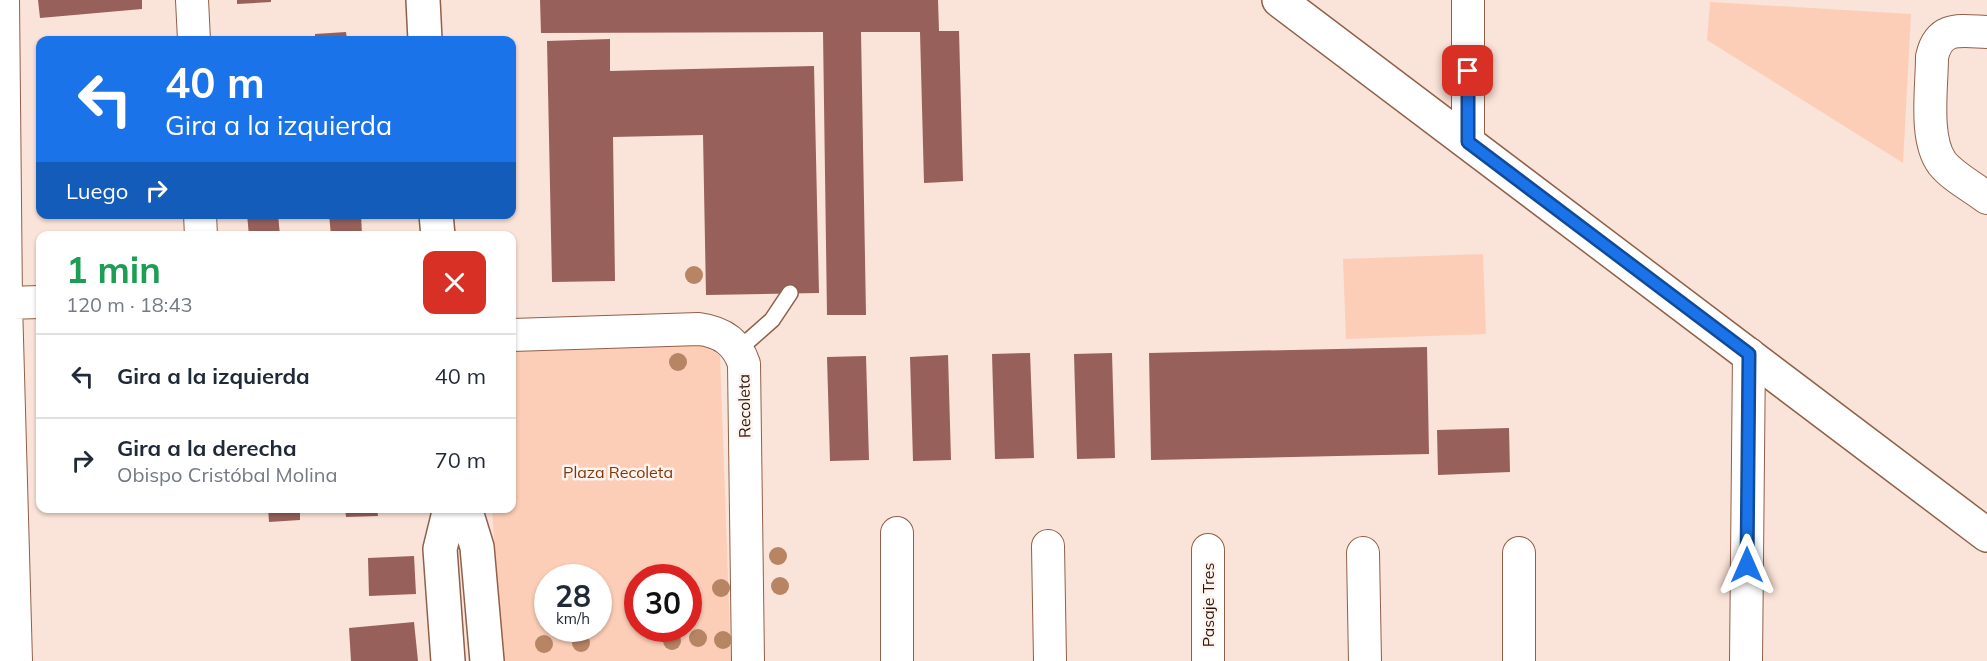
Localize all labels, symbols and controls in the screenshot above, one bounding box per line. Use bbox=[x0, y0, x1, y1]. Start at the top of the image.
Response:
pin bbox=[1442, 45, 1493, 96]
icon: arrive bbox=[1451, 54, 1484, 87]
text: 40 m bbox=[165, 56, 265, 109]
icon: left bbox=[66, 60, 144, 138]
text: Gira a la izquierda bbox=[165, 108, 392, 142]
icon: right bbox=[140, 174, 173, 207]
text: Luego bbox=[66, 177, 128, 205]
text: 1 min bbox=[66, 247, 161, 292]
button: close bbox=[423, 251, 486, 314]
text: 120 m · 18:43 bbox=[66, 292, 192, 317]
icon: left bbox=[66, 360, 99, 393]
text: Gira a la izquierda bbox=[117, 362, 310, 390]
text: 40 m bbox=[435, 362, 486, 390]
street label: Recoleta bbox=[733, 374, 755, 438]
text: Gira a la derecha bbox=[117, 434, 297, 462]
icon: right bbox=[66, 444, 99, 477]
text: 70 m bbox=[435, 446, 486, 474]
text: Obispo Cristóbal Molina bbox=[117, 462, 337, 487]
park label: Plaza Recoleta bbox=[563, 462, 673, 482]
position arrow bbox=[1715, 533, 1779, 597]
street label: Pasaje Tres bbox=[1198, 563, 1218, 647]
speed limit sign: 30 bbox=[624, 564, 702, 642]
text: 28 bbox=[555, 577, 591, 615]
text: km/h bbox=[556, 609, 590, 628]

